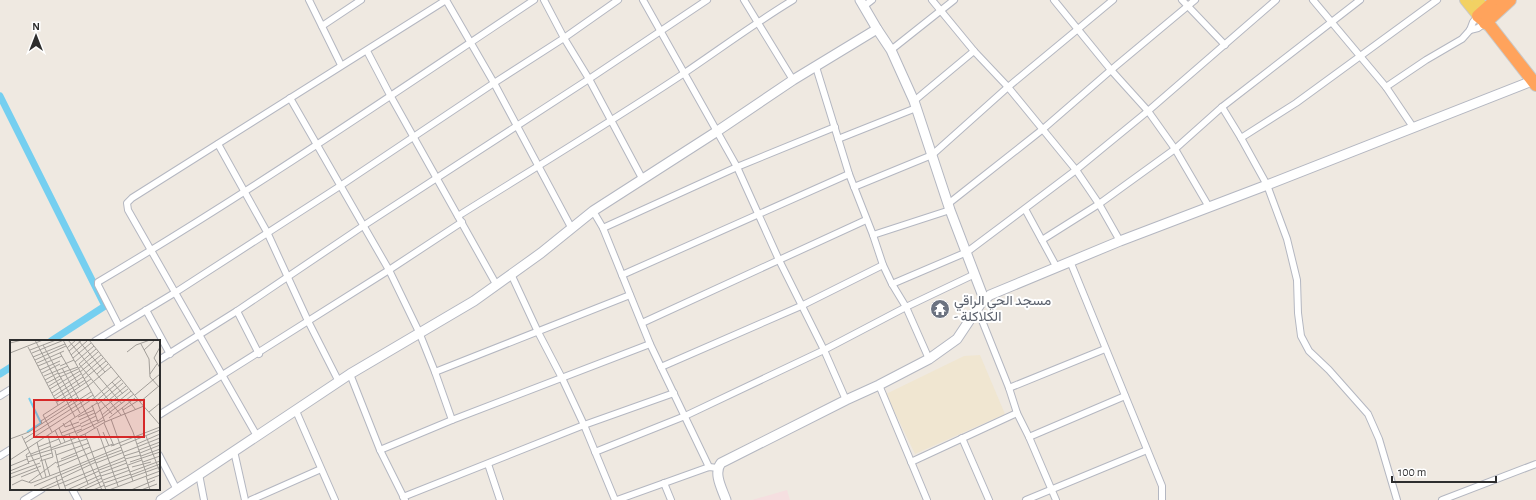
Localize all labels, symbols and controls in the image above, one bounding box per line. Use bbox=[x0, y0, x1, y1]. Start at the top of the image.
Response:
north arrow bbox=[16, 16, 56, 56]
text: N bbox=[32, 21, 40, 32]
place label: مسجد الحي الراقي - الكلاكلة bbox=[954, 294, 1051, 324]
temple icon: مسجد الحي الراقي - الكلاكلة bbox=[929, 298, 951, 320]
inset map bbox=[10, 340, 160, 490]
scale bar bbox=[1392, 458, 1496, 484]
text: 100 m bbox=[1398, 466, 1426, 478]

